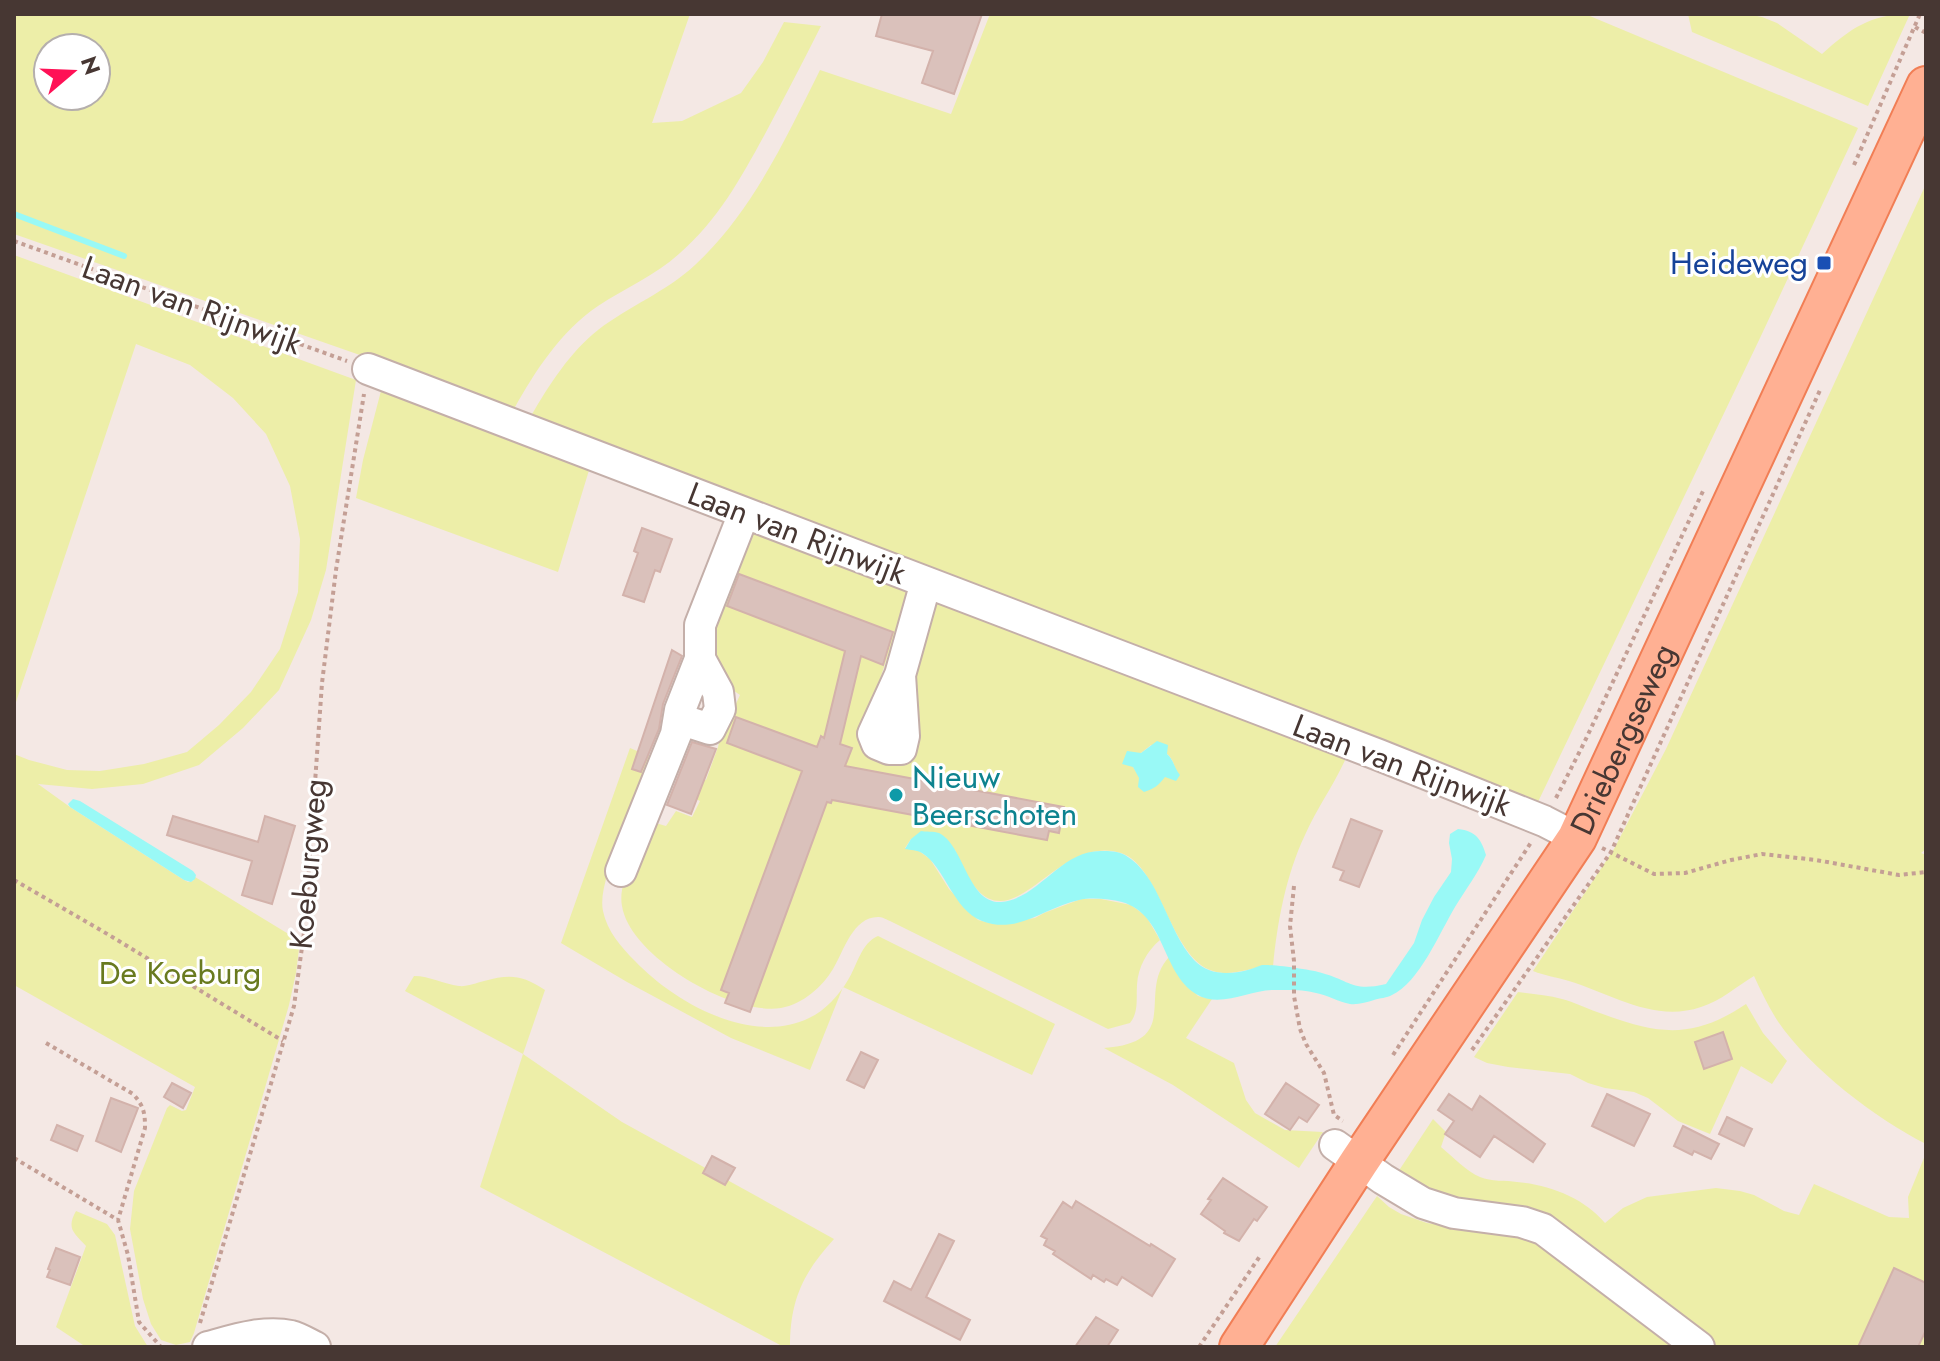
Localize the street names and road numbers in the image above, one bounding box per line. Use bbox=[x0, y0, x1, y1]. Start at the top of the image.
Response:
street label: Laan van Rijnwijk bbox=[76, 244, 309, 366]
street label: Laan van Rijnwijk bbox=[681, 470, 914, 596]
street label: Driebergseweg bbox=[1559, 636, 1687, 842]
street label: Laan van Rijnwijk bbox=[1286, 702, 1519, 828]
street label: Koeburgweg bbox=[278, 777, 338, 951]

